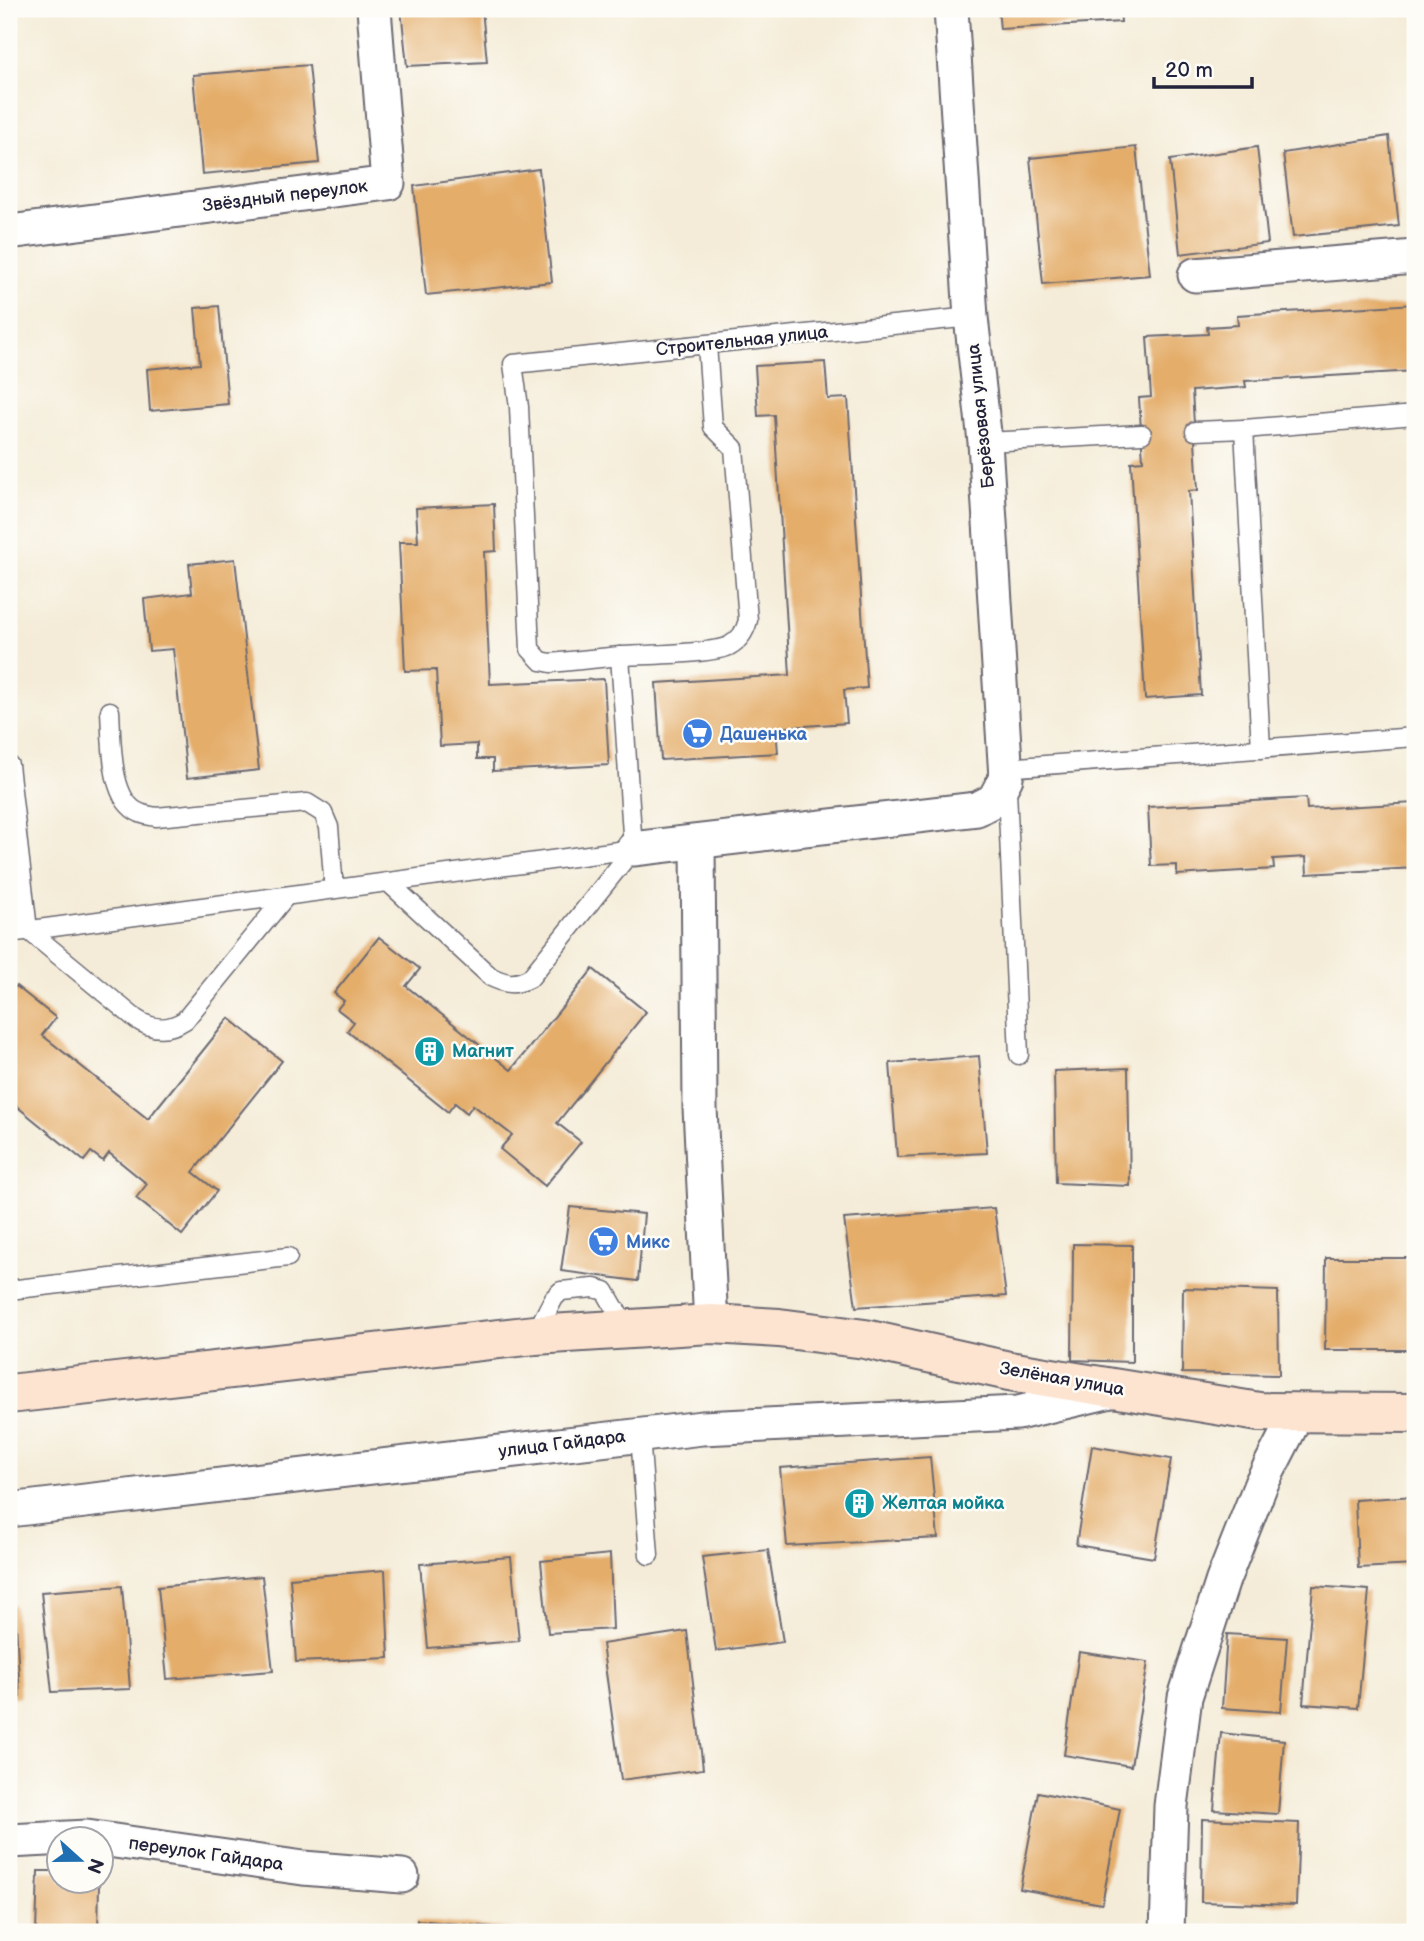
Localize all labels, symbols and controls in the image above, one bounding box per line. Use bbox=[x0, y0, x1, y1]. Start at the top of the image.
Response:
scale bar bbox=[1154, 46, 1252, 90]
text: 20 m bbox=[1165, 58, 1213, 83]
street label: Звёздный переулок bbox=[201, 175, 369, 217]
street label: Строительная улица bbox=[655, 321, 830, 360]
street label: Берёзовая улица bbox=[963, 342, 999, 489]
supermarket icon: Дашенька bbox=[680, 717, 714, 751]
place label: Дашенька bbox=[720, 724, 807, 745]
building icon: Магнит bbox=[412, 1034, 446, 1068]
place label: Магнит bbox=[452, 1041, 514, 1062]
supermarket icon: Микс bbox=[586, 1225, 620, 1259]
place label: Микс bbox=[626, 1232, 670, 1253]
street label: Зелёная улица bbox=[998, 1358, 1126, 1400]
street label: улица Гайдара bbox=[497, 1426, 627, 1462]
building icon: Желтая мойка bbox=[842, 1486, 876, 1520]
place label: Желтая мойка bbox=[882, 1493, 1005, 1514]
north arrow bbox=[46, 1826, 116, 1896]
street label: переулок Гайдара bbox=[127, 1833, 285, 1875]
text: N bbox=[81, 1855, 108, 1876]

